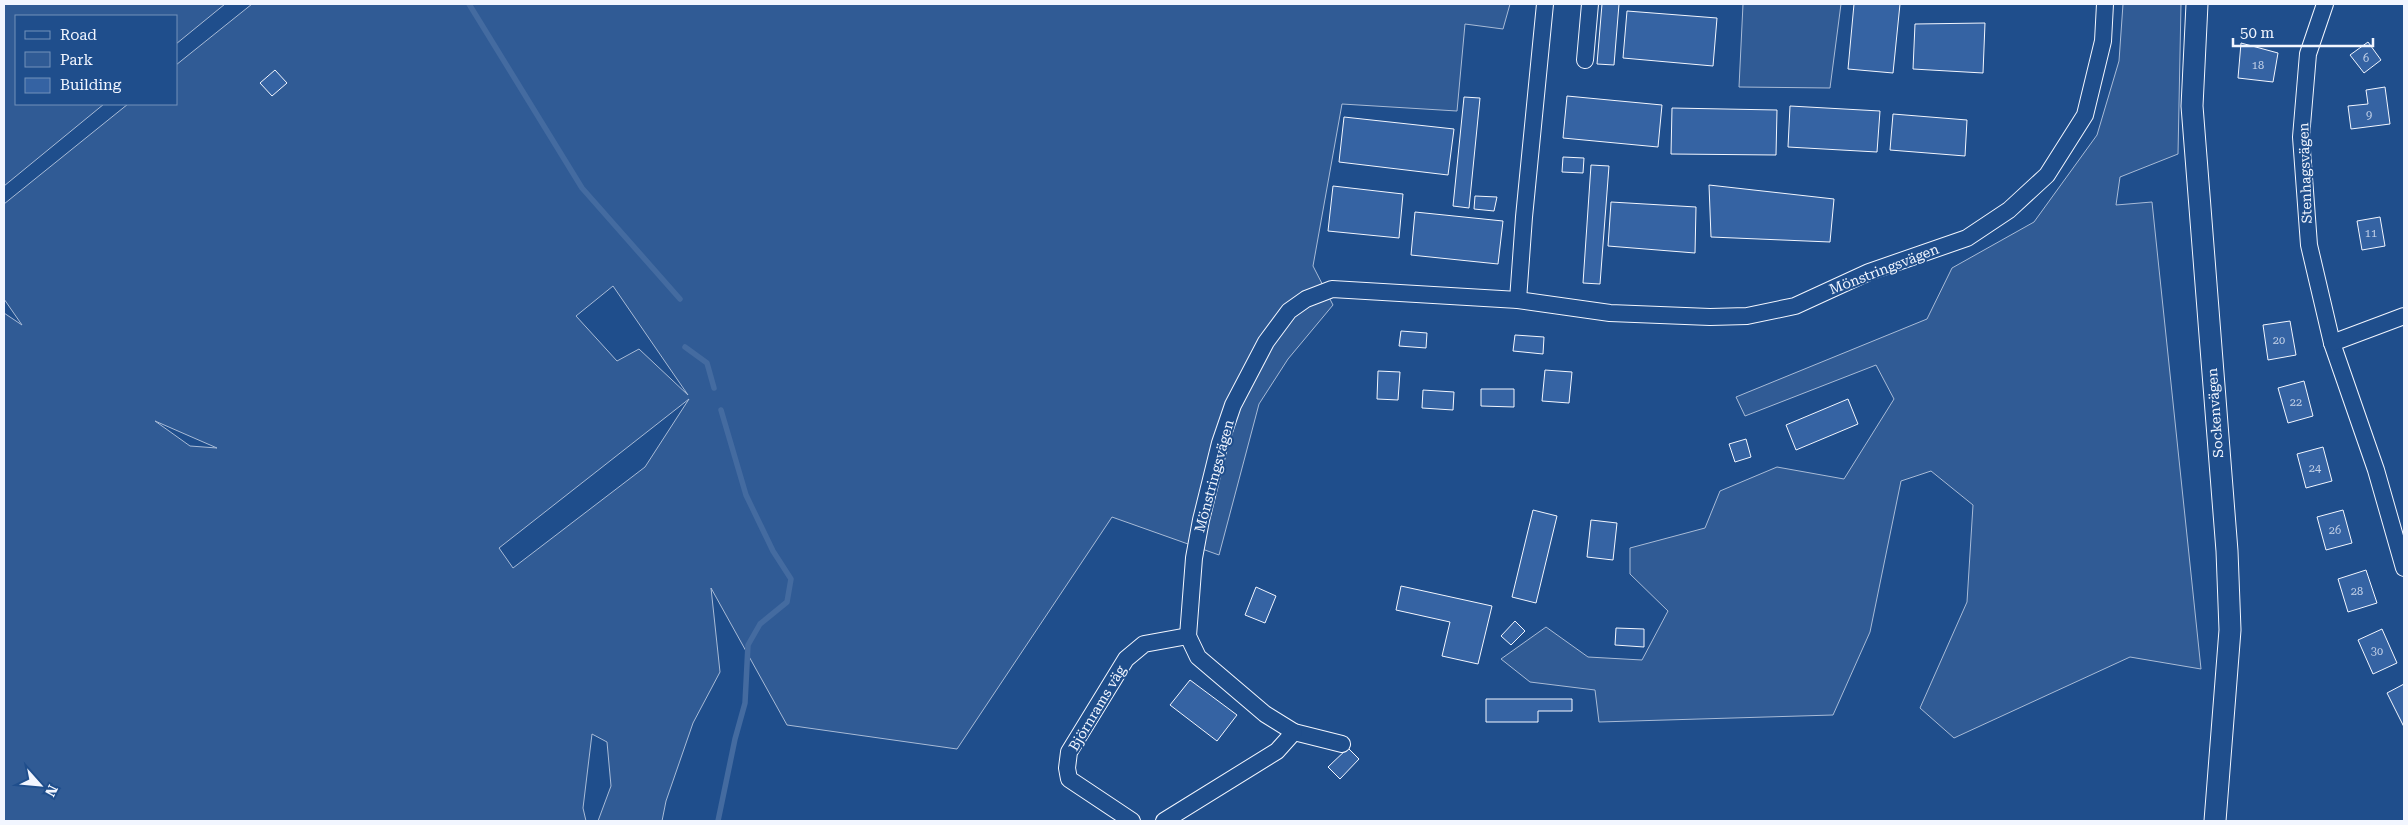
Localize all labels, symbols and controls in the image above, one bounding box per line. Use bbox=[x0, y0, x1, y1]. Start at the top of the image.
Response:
legend bbox=[15, 15, 178, 105]
scale bar bbox=[2233, 15, 2373, 47]
text: 50 m bbox=[2240, 24, 2275, 42]
text: Road bbox=[60, 26, 97, 44]
text: Park bbox=[60, 51, 94, 69]
house number: 6 bbox=[2363, 52, 2369, 65]
house number: 18 bbox=[2252, 59, 2264, 72]
text: Building bbox=[60, 76, 122, 94]
house number: 9 bbox=[2366, 109, 2372, 122]
street label: Stenhagsvägen bbox=[2295, 122, 2315, 224]
house number: 11 bbox=[2365, 227, 2377, 240]
street label: Mönstringsvägen bbox=[1827, 241, 1941, 297]
house number: 20 bbox=[2273, 334, 2285, 347]
street label: Sockenvägen bbox=[2204, 367, 2226, 459]
house number: 22 bbox=[2290, 396, 2302, 409]
street label: Mönstringsvägen bbox=[1191, 418, 1237, 534]
house number: 24 bbox=[2309, 462, 2322, 475]
house number: 26 bbox=[2329, 524, 2341, 537]
house number: 28 bbox=[2351, 585, 2363, 598]
house number: 30 bbox=[2371, 645, 2383, 658]
street label: Björnrams väg bbox=[1065, 663, 1129, 753]
north arrow bbox=[15, 760, 65, 810]
text: N bbox=[42, 782, 61, 800]

